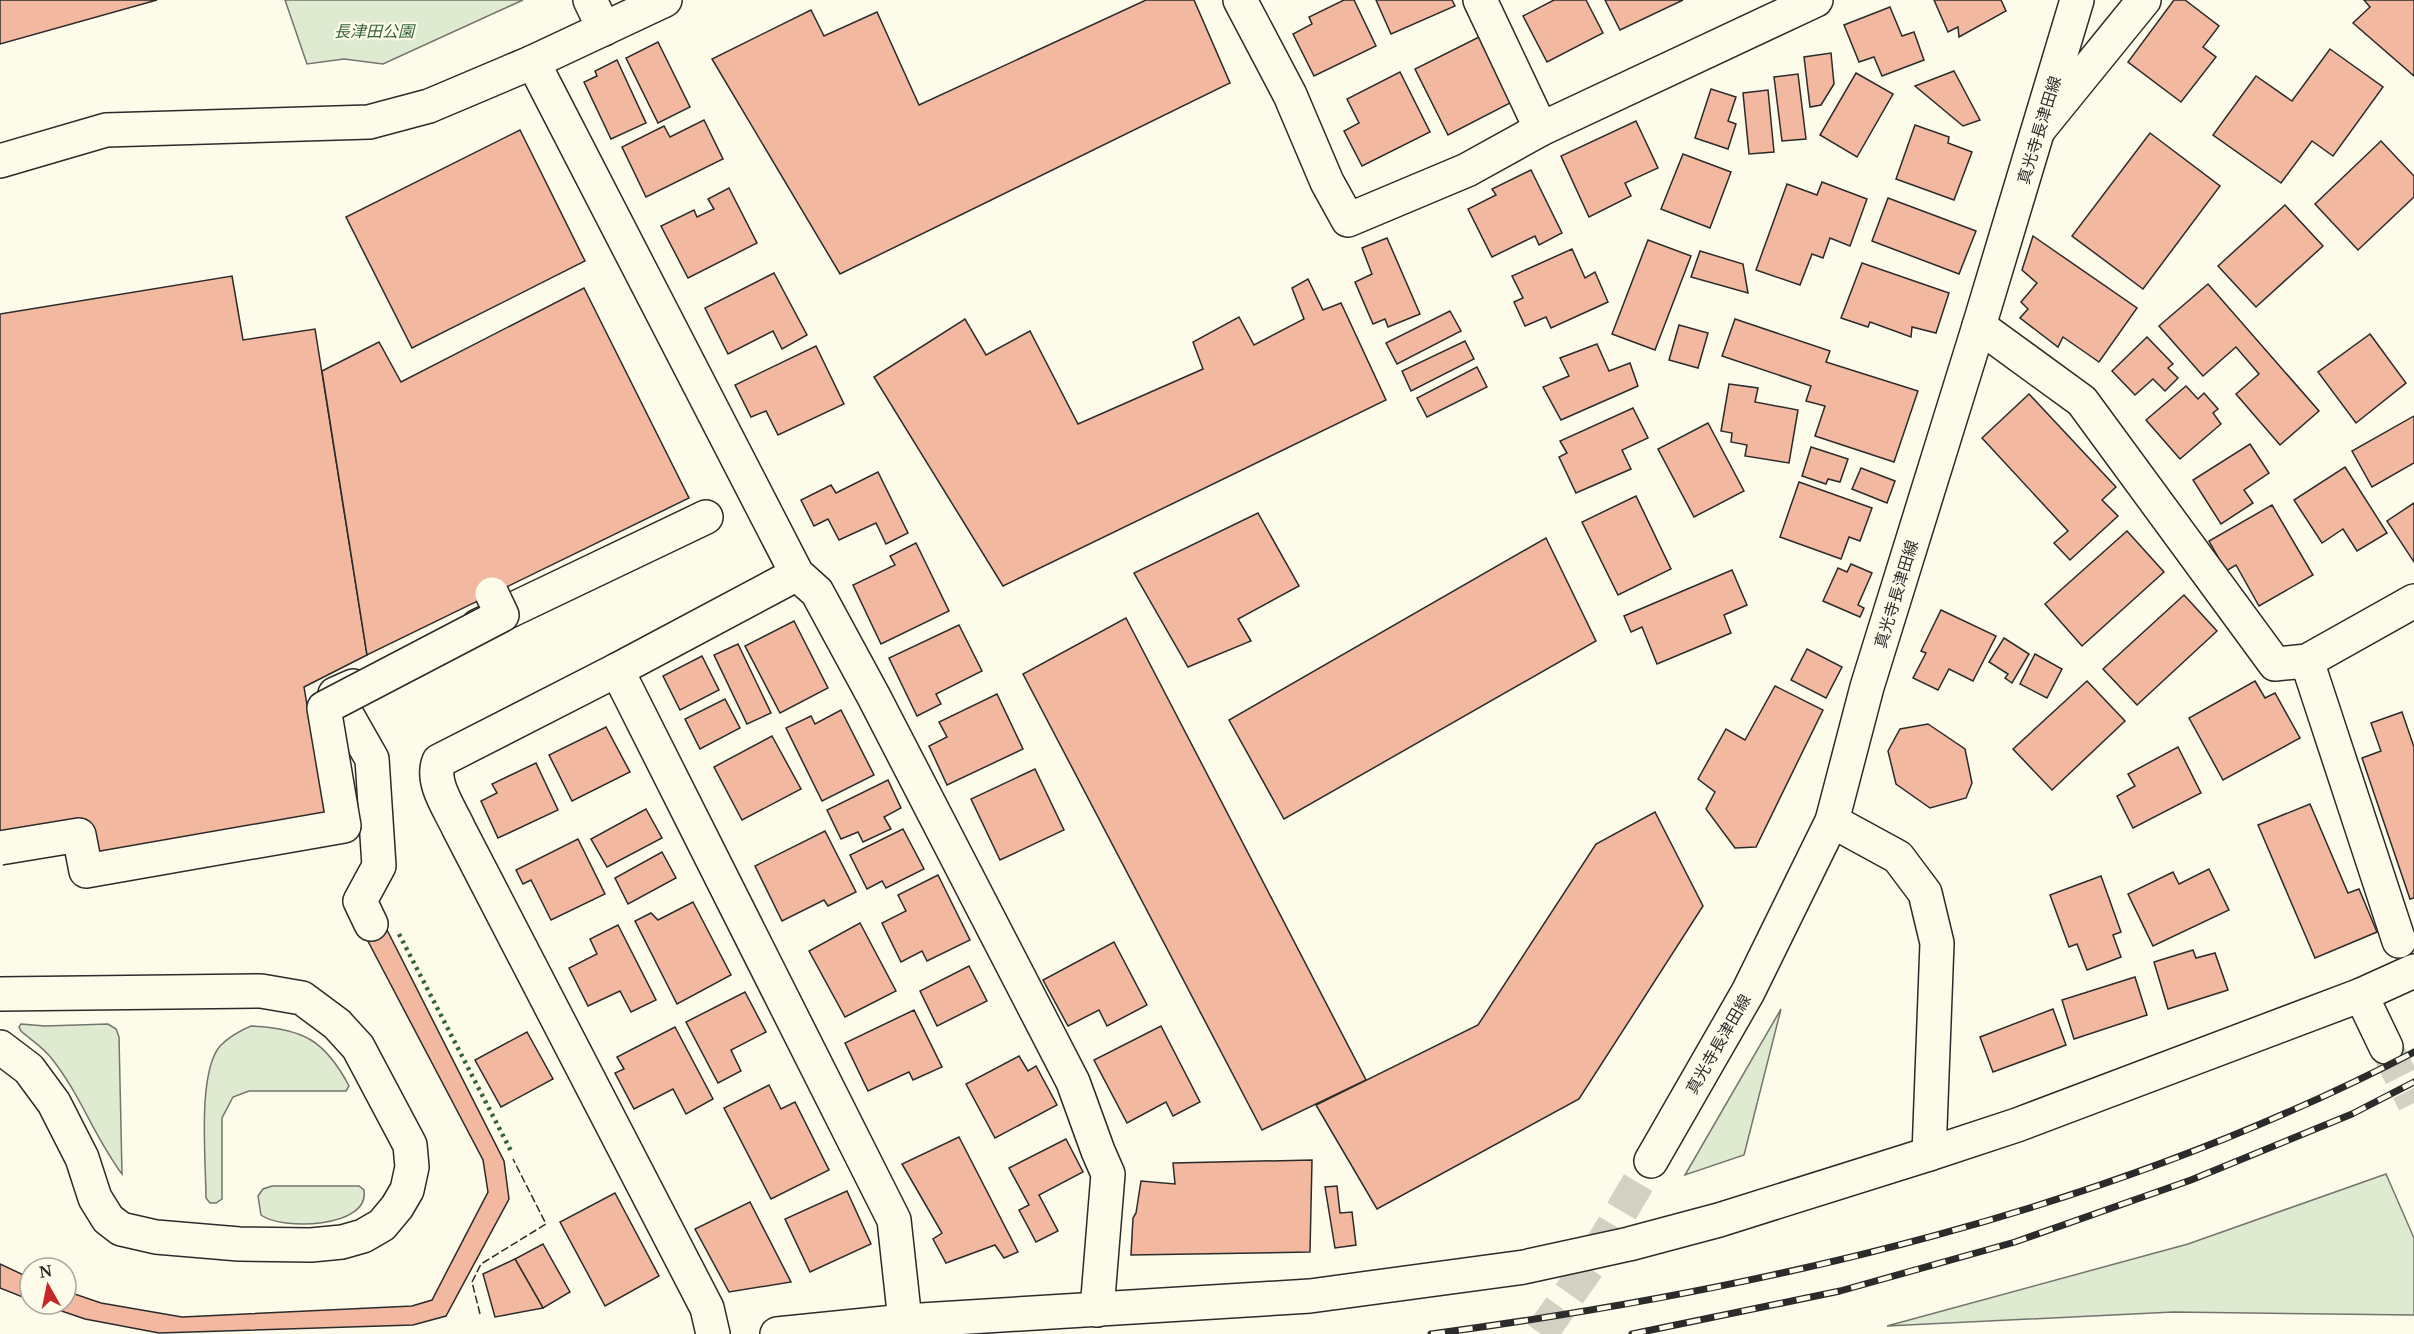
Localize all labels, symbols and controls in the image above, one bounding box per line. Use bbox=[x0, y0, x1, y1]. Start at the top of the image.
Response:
park label: 長津田公園 bbox=[334, 20, 416, 42]
street label: 真光寺長津田線 bbox=[2012, 73, 2066, 187]
street label: 真光寺長津田線 bbox=[1869, 537, 1923, 651]
street label: 真光寺長津田線 bbox=[1680, 990, 1756, 1098]
north arrow bbox=[18, 1256, 78, 1316]
text: N bbox=[38, 1259, 54, 1283]

